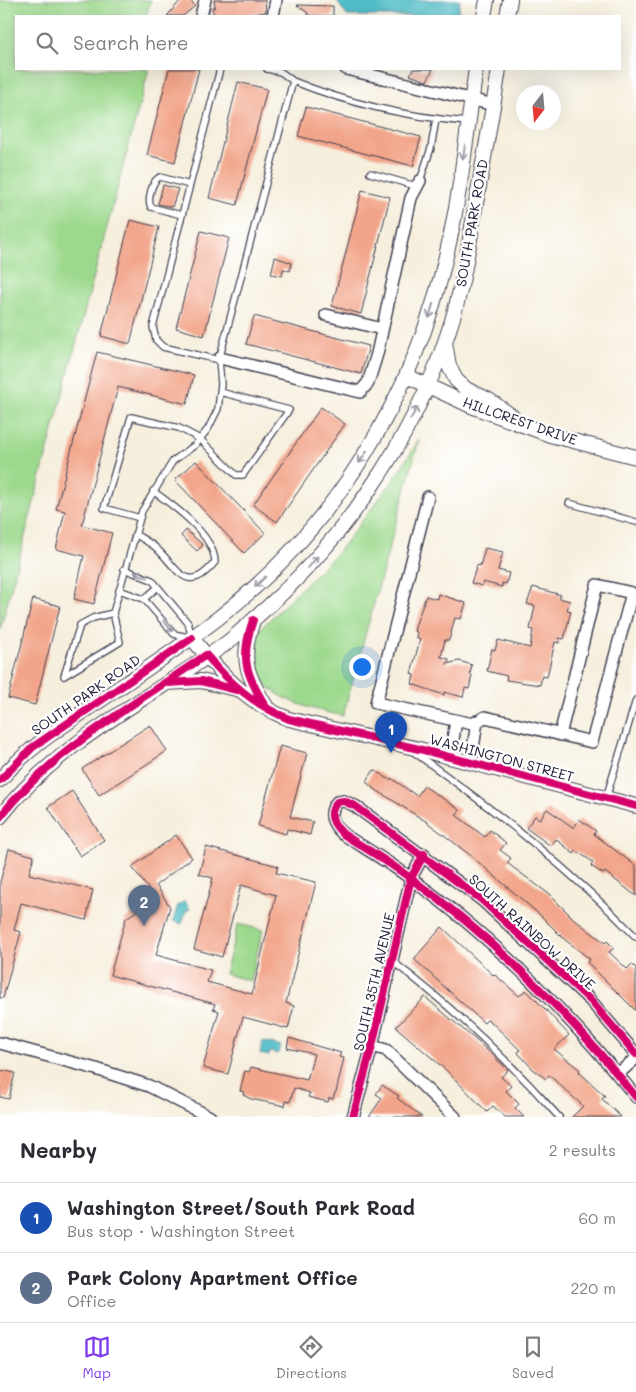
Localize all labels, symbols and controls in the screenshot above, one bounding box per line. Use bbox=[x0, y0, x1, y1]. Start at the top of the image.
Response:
search box bbox=[15, 15, 621, 70]
icon: search bbox=[33, 29, 61, 57]
text: Search here bbox=[73, 30, 189, 55]
north arrow bbox=[516, 85, 561, 130]
one-way arrow bbox=[458, 143, 468, 159]
street label: SOUTH PARK ROAD bbox=[451, 158, 492, 288]
one-way arrow bbox=[426, 302, 435, 318]
street label: HILLCREST DRIVE bbox=[460, 392, 580, 449]
one-way arrow bbox=[409, 406, 419, 420]
one-way arrow bbox=[357, 450, 367, 464]
one-way arrow bbox=[308, 555, 319, 568]
one-way arrow bbox=[134, 570, 149, 580]
one-way arrow bbox=[253, 576, 266, 588]
one-way arrow bbox=[162, 620, 173, 633]
street label: SOUTH PARK ROAD bbox=[27, 650, 144, 739]
your location bbox=[349, 654, 375, 680]
pin: 1 bbox=[375, 712, 407, 753]
street label: WASHINGTON STREET bbox=[428, 729, 577, 786]
street label: SOUTH RAINBOW DRIVE bbox=[465, 870, 600, 994]
pin: 2 bbox=[128, 885, 160, 926]
street label: SOUTH 35TH AVENUE bbox=[348, 911, 399, 1053]
text: Nearby bbox=[20, 1136, 97, 1163]
text: 2 results bbox=[549, 1139, 616, 1160]
text: Washington Street/South Park Road bbox=[67, 1195, 415, 1220]
text: 1 bbox=[32, 1207, 40, 1228]
text: 60 m bbox=[579, 1207, 616, 1228]
text: Bus stop · Washington Street bbox=[67, 1220, 295, 1241]
text: Park Colony Apartment Office bbox=[67, 1265, 358, 1290]
text: 2 bbox=[32, 1277, 40, 1298]
text: 220 m bbox=[570, 1277, 616, 1298]
text: Office bbox=[67, 1290, 116, 1311]
tab: Map bbox=[82, 1333, 111, 1382]
tab: Directions bbox=[276, 1333, 347, 1382]
tab: Saved bbox=[512, 1333, 554, 1382]

